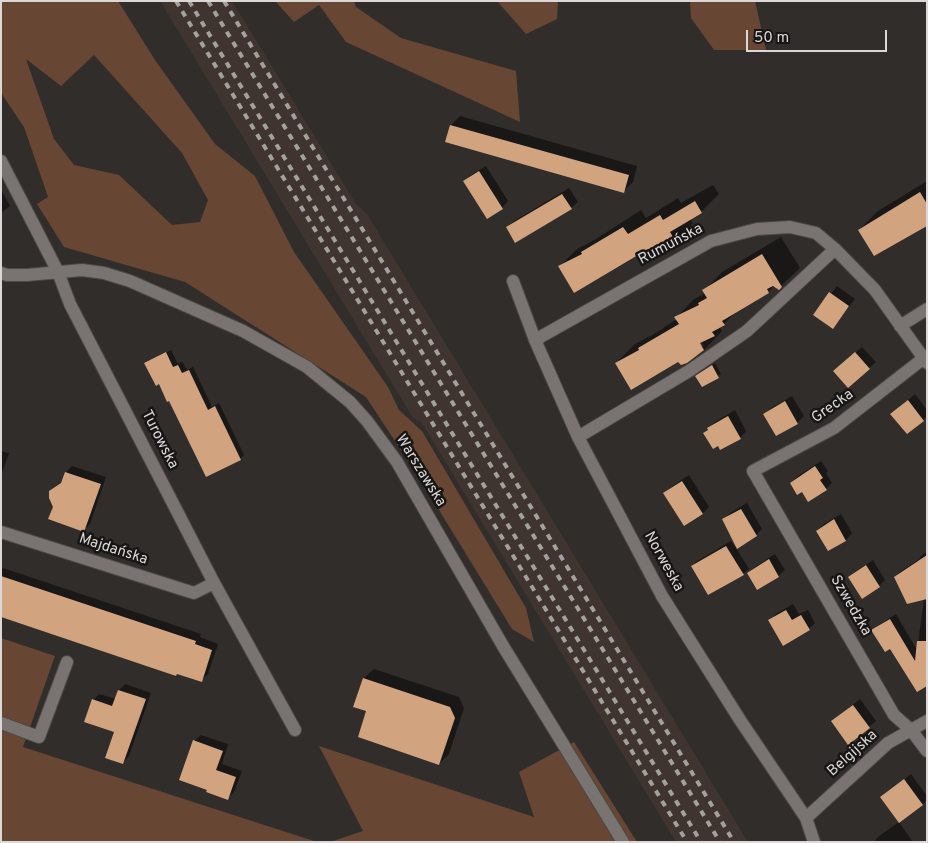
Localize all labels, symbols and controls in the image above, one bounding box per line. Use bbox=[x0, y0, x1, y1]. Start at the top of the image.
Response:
scale bar bbox=[748, 20, 889, 52]
text: 50 m bbox=[754, 29, 789, 48]
street label: Rumuńska bbox=[636, 221, 706, 269]
street label: Grecka bbox=[809, 386, 857, 428]
street label: Turowska bbox=[137, 408, 181, 472]
street label: Warszawska bbox=[391, 432, 449, 510]
street label: Norweska bbox=[639, 529, 687, 595]
street label: Majdańska bbox=[76, 530, 150, 570]
street label: Szwedzka bbox=[825, 573, 875, 639]
street label: Belgijska bbox=[824, 727, 882, 781]

